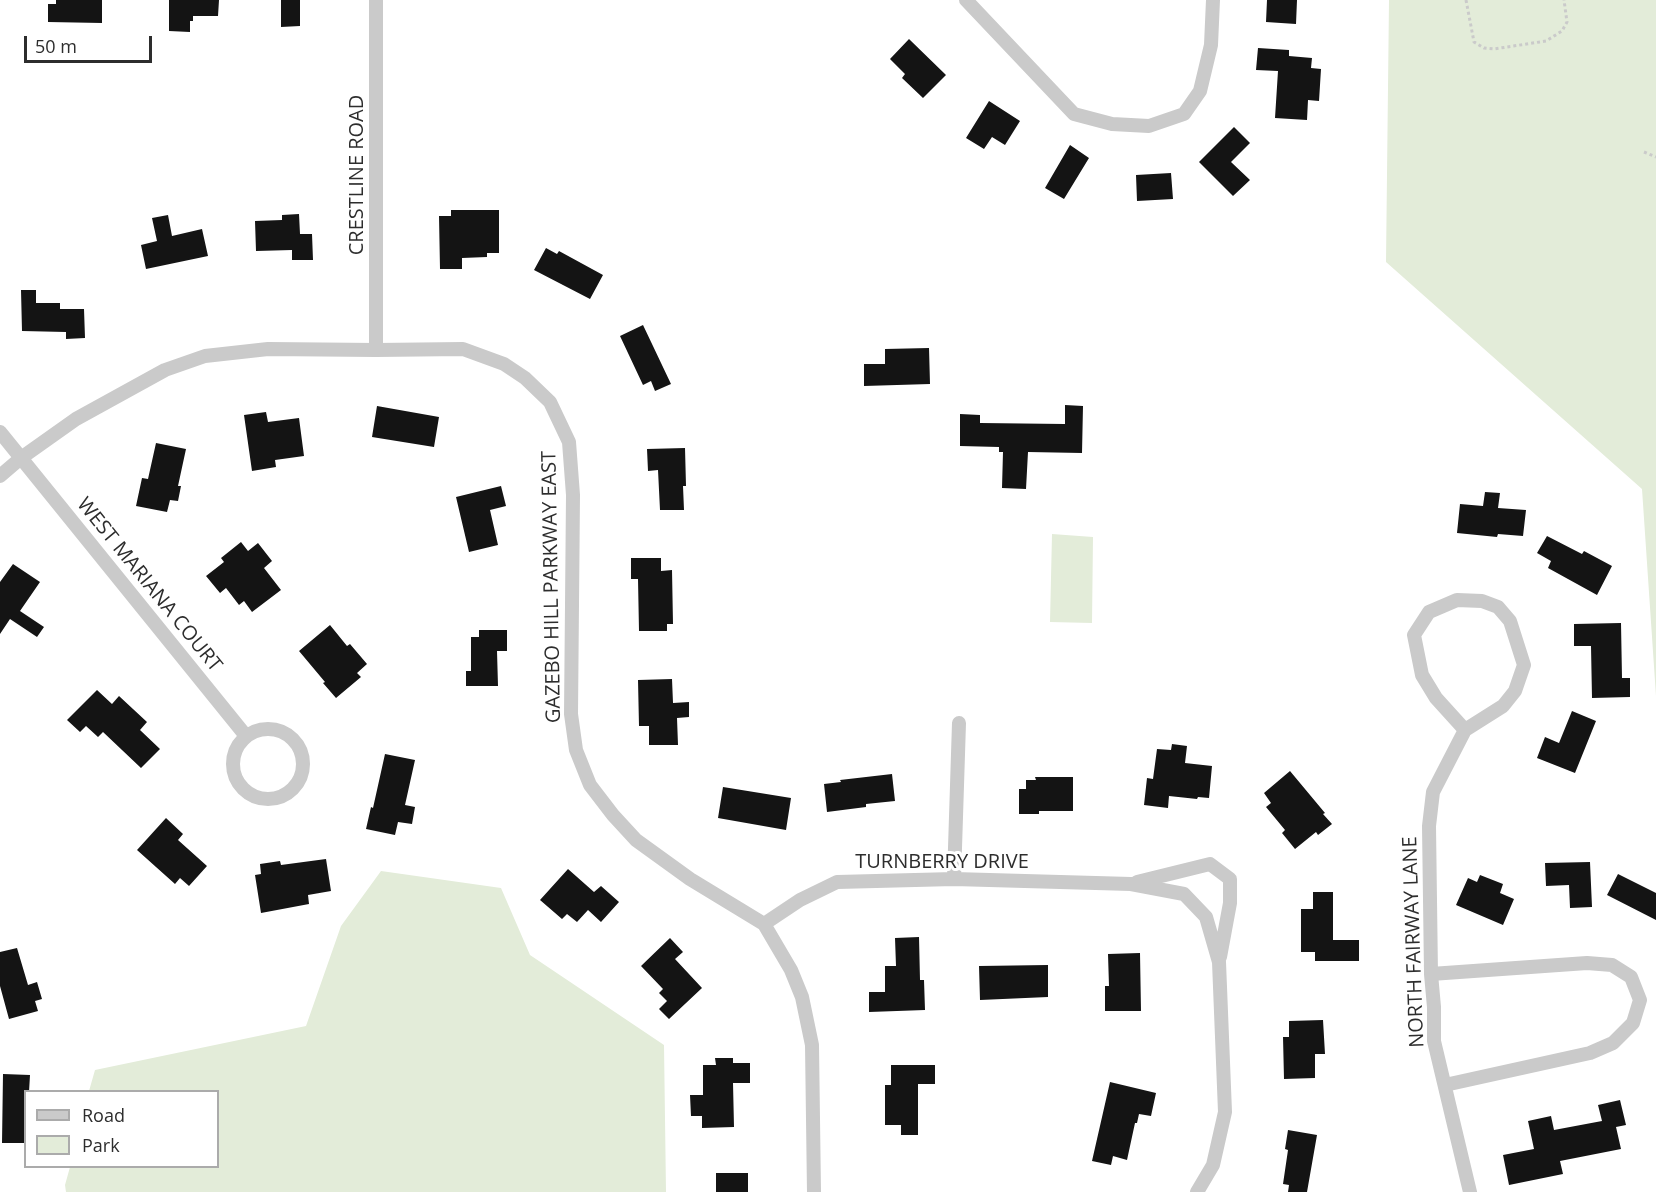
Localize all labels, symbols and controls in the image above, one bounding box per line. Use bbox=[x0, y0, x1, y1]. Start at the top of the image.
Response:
scale bar bbox=[27, 24, 154, 62]
text: 50 m bbox=[35, 34, 77, 58]
street label: CRESTLINE ROAD bbox=[345, 95, 369, 255]
street label: GAZEBO HILL PARKWAY EAST bbox=[538, 451, 566, 723]
street label: WEST MARIANA COURT bbox=[71, 493, 227, 677]
street label: NORTH FAIRWAY LANE bbox=[1398, 836, 1430, 1048]
street label: TURNBERRY DRIVE bbox=[855, 850, 1029, 874]
legend bbox=[24, 1090, 219, 1168]
text: Road bbox=[82, 1103, 125, 1127]
text: Park bbox=[82, 1133, 120, 1157]

